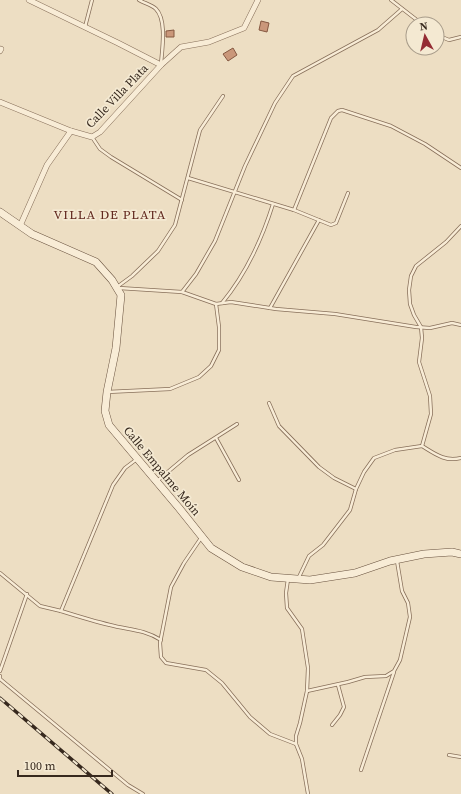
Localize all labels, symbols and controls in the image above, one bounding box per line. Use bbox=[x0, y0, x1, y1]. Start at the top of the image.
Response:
north arrow bbox=[405, 16, 445, 56]
text: N bbox=[419, 19, 429, 35]
street label: Calle Villa Plata bbox=[82, 60, 152, 132]
district label: VILLA DE PLATA bbox=[54, 206, 166, 223]
street label: Calle Empalme Moín bbox=[120, 423, 204, 519]
scale bar bbox=[18, 752, 112, 778]
text: 100 m bbox=[24, 758, 56, 774]

